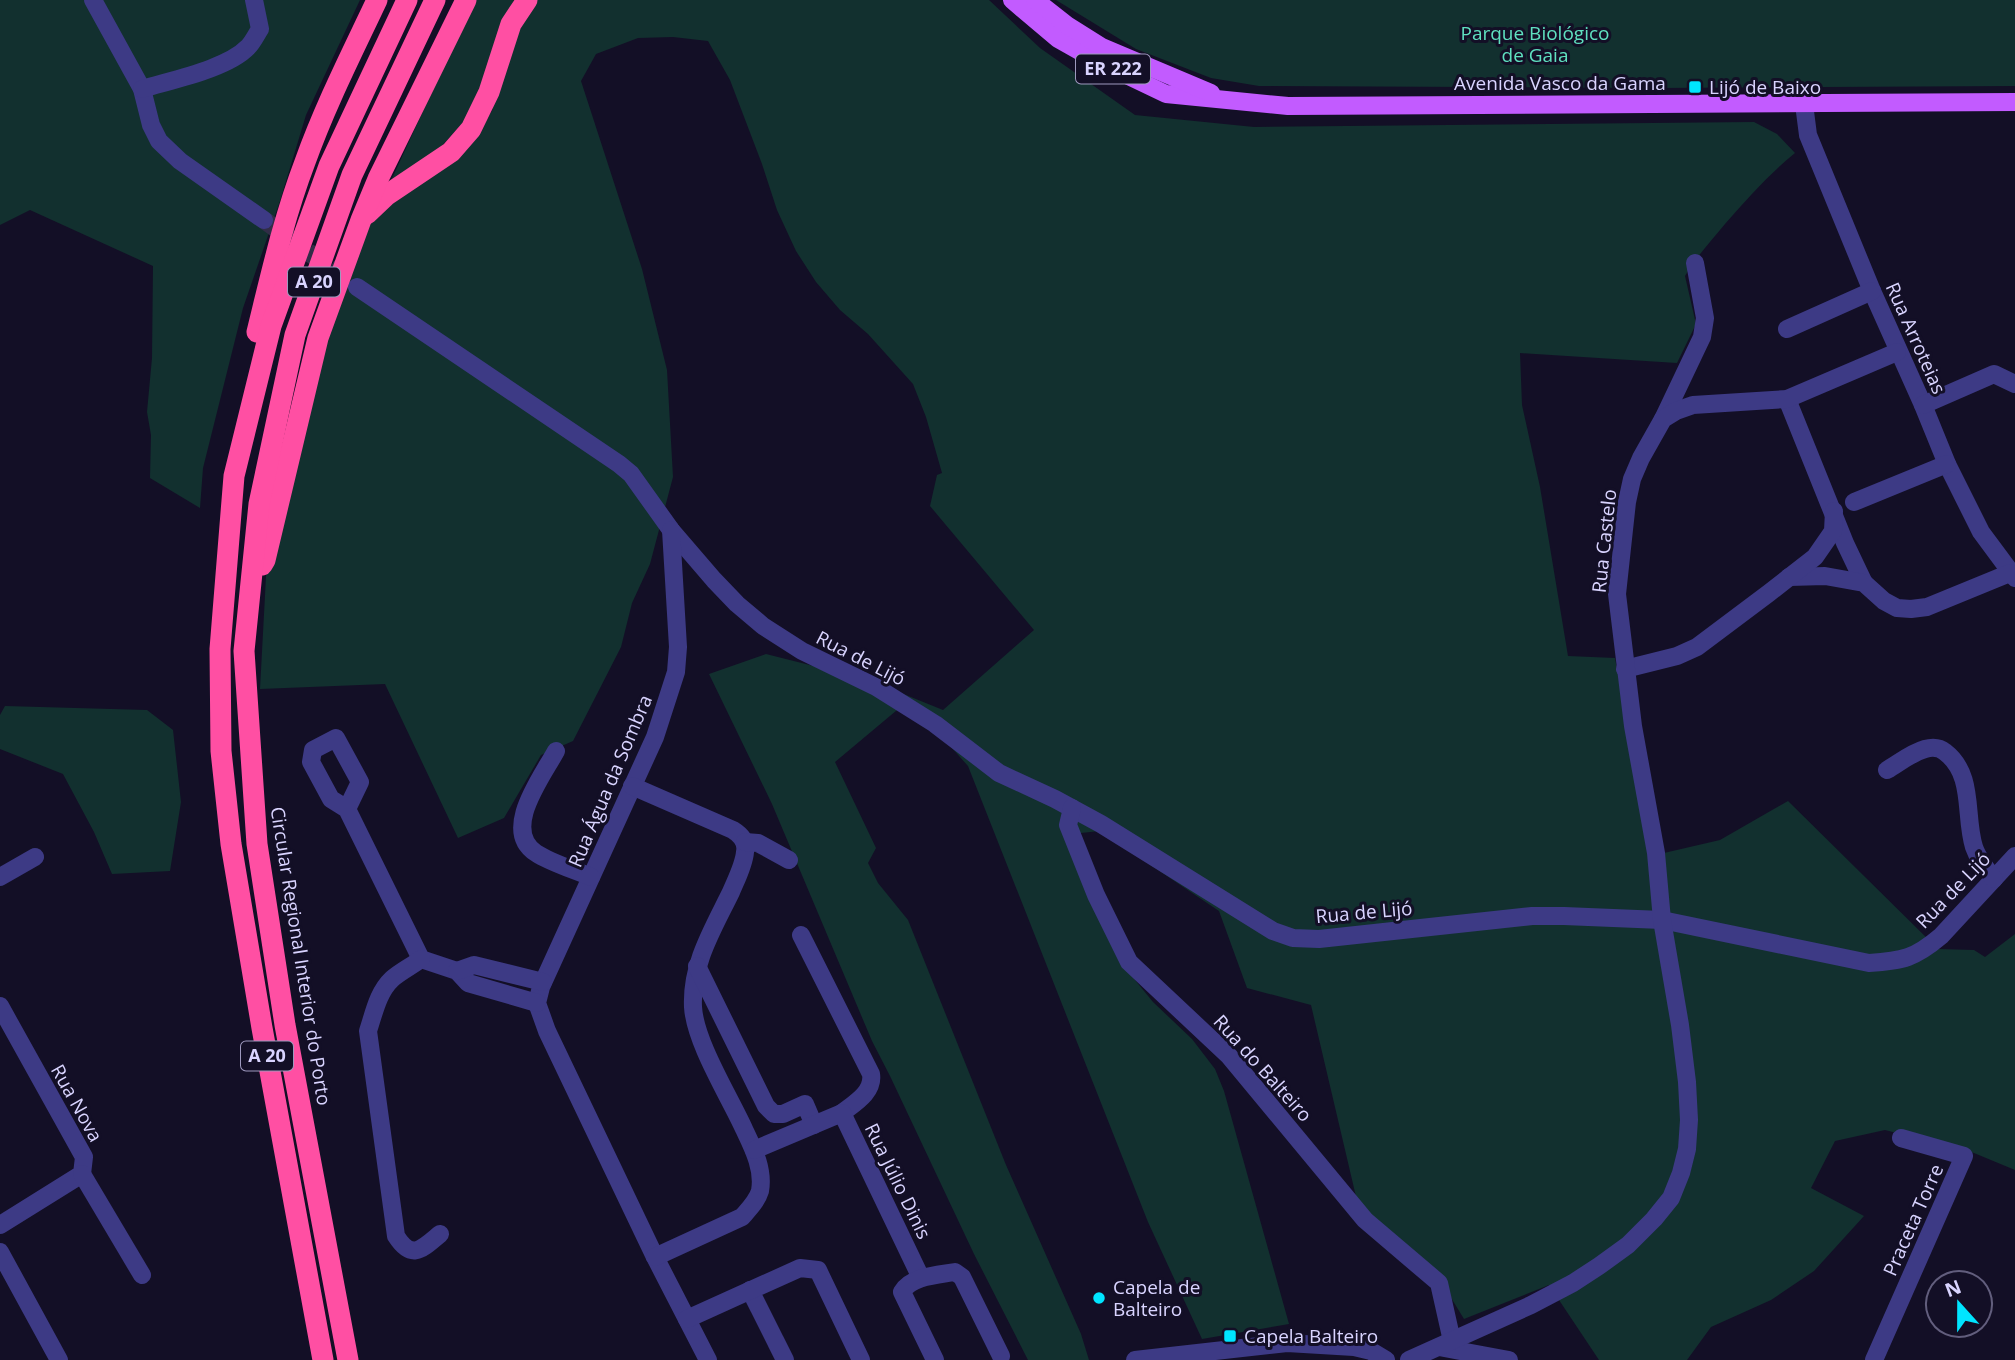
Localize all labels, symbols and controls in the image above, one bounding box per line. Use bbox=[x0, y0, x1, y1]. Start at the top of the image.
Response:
park label: Parque Biológico de Gaia bbox=[1460, 20, 1610, 68]
road number: ER 222 bbox=[1076, 55, 1150, 84]
street label: Avenida Vasco da Gama bbox=[1454, 70, 1666, 96]
place label: Lijó de Baixo bbox=[1709, 74, 1821, 100]
marker: Lijó de Baixo bbox=[1687, 79, 1703, 95]
road number: A 20 bbox=[288, 268, 340, 296]
street label: Rua Arroteias bbox=[1880, 278, 1952, 398]
street label: Rua Castelo bbox=[1586, 488, 1622, 594]
street label: Rua de Lijó bbox=[812, 624, 910, 692]
street label: Rua Água da Sombra bbox=[562, 691, 658, 871]
street label: Circular Regional Interior do Porto bbox=[265, 805, 337, 1107]
street label: Rua de Lijó bbox=[1910, 846, 1996, 934]
street label: Rua de Lijó bbox=[1315, 895, 1413, 929]
street label: Rua do Balteiro bbox=[1208, 1009, 1318, 1127]
road number: A 20 bbox=[241, 1042, 293, 1070]
street label: Rua Nova bbox=[45, 1060, 109, 1146]
street label: Rua Júlio Dinis bbox=[859, 1119, 937, 1243]
street label: Praceta Torre bbox=[1877, 1160, 1949, 1280]
north arrow bbox=[1924, 1269, 1994, 1339]
text: N bbox=[1941, 1273, 1965, 1303]
place label: Capela de Balteiro bbox=[1113, 1274, 1200, 1322]
marker: Capela de Balteiro bbox=[1091, 1290, 1107, 1306]
place label: Capela Balteiro bbox=[1244, 1323, 1378, 1349]
marker: Capela Balteiro bbox=[1222, 1328, 1238, 1344]

